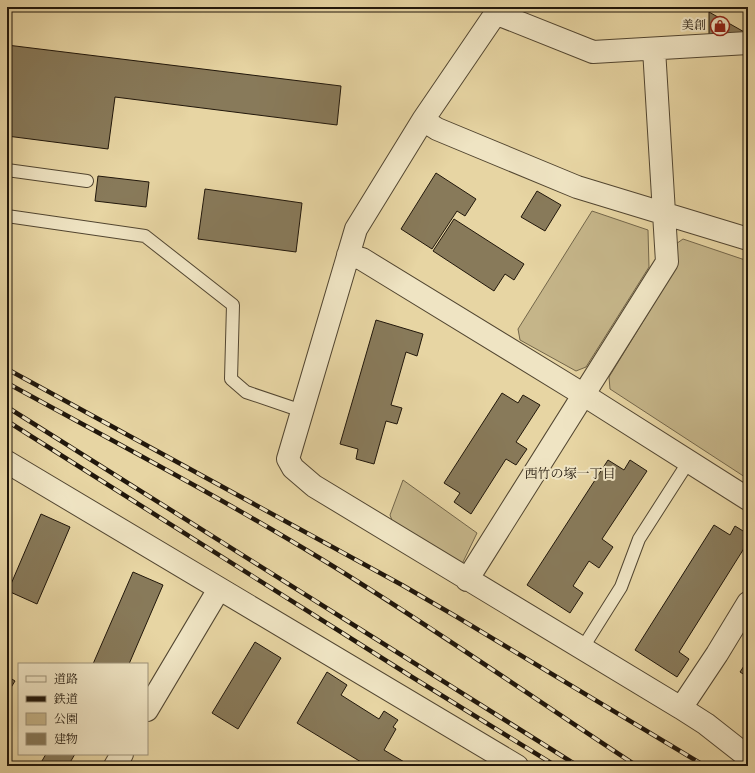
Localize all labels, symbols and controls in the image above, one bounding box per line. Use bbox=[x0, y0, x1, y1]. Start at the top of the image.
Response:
shop icon: 美創 bbox=[709, 15, 731, 37]
place label: 美創 bbox=[682, 18, 706, 34]
district label: 西竹の塚一丁目 bbox=[524, 466, 616, 484]
legend bbox=[18, 663, 148, 755]
text: 道路 bbox=[54, 672, 78, 688]
text: 鉄道 bbox=[53, 692, 78, 708]
text: 公園 bbox=[54, 712, 78, 728]
text: 建物 bbox=[54, 732, 78, 748]

